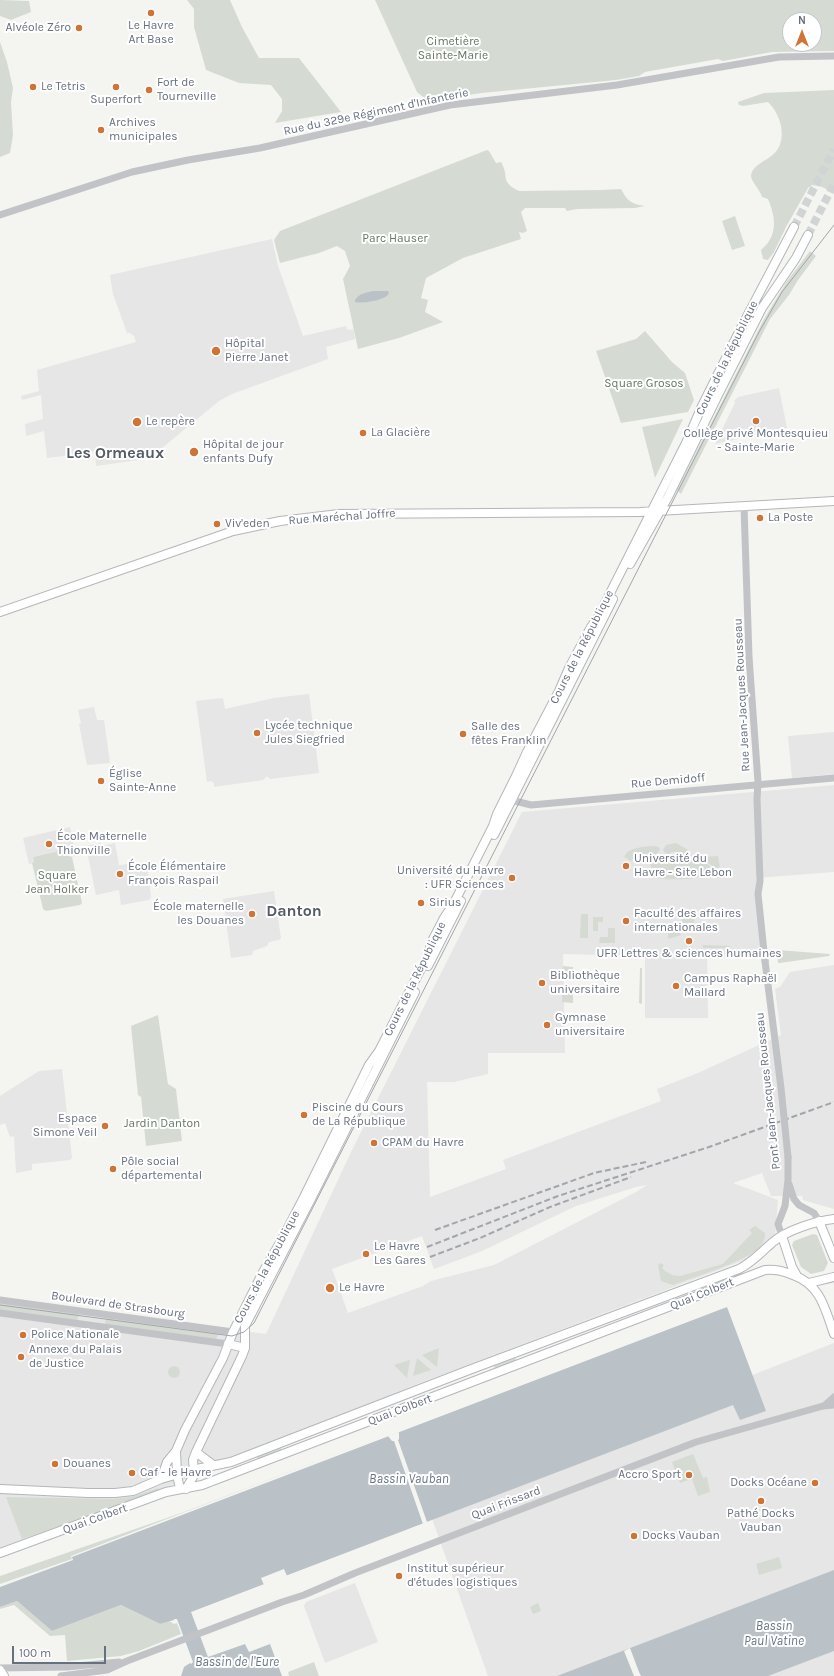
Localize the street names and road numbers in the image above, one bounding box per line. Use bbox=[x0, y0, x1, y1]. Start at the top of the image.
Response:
street label: Rue du 329e Régiment d'Infanterie bbox=[282, 85, 470, 139]
street label: Cours de la République bbox=[693, 298, 761, 418]
street label: Rue Maréchal Joffre bbox=[288, 506, 396, 528]
street label: Cours de la République bbox=[547, 588, 617, 706]
street label: Rue Jean-Jacques Rousseau bbox=[731, 618, 753, 772]
street label: Rue Demidoff bbox=[630, 771, 706, 791]
street label: Cours de la République bbox=[381, 919, 449, 1039]
street label: Pont Jean-Jacques Rousseau bbox=[753, 1012, 783, 1170]
street label: Cours de la République bbox=[231, 1208, 303, 1326]
street label: Quai Colbert bbox=[668, 1275, 736, 1313]
street label: Boulevard de Strasbourg bbox=[50, 1288, 186, 1322]
street label: Quai Colbert bbox=[366, 1391, 434, 1429]
street label: Quai Frissard bbox=[469, 1483, 543, 1523]
street label: Quai Colbert bbox=[61, 1501, 129, 1537]

